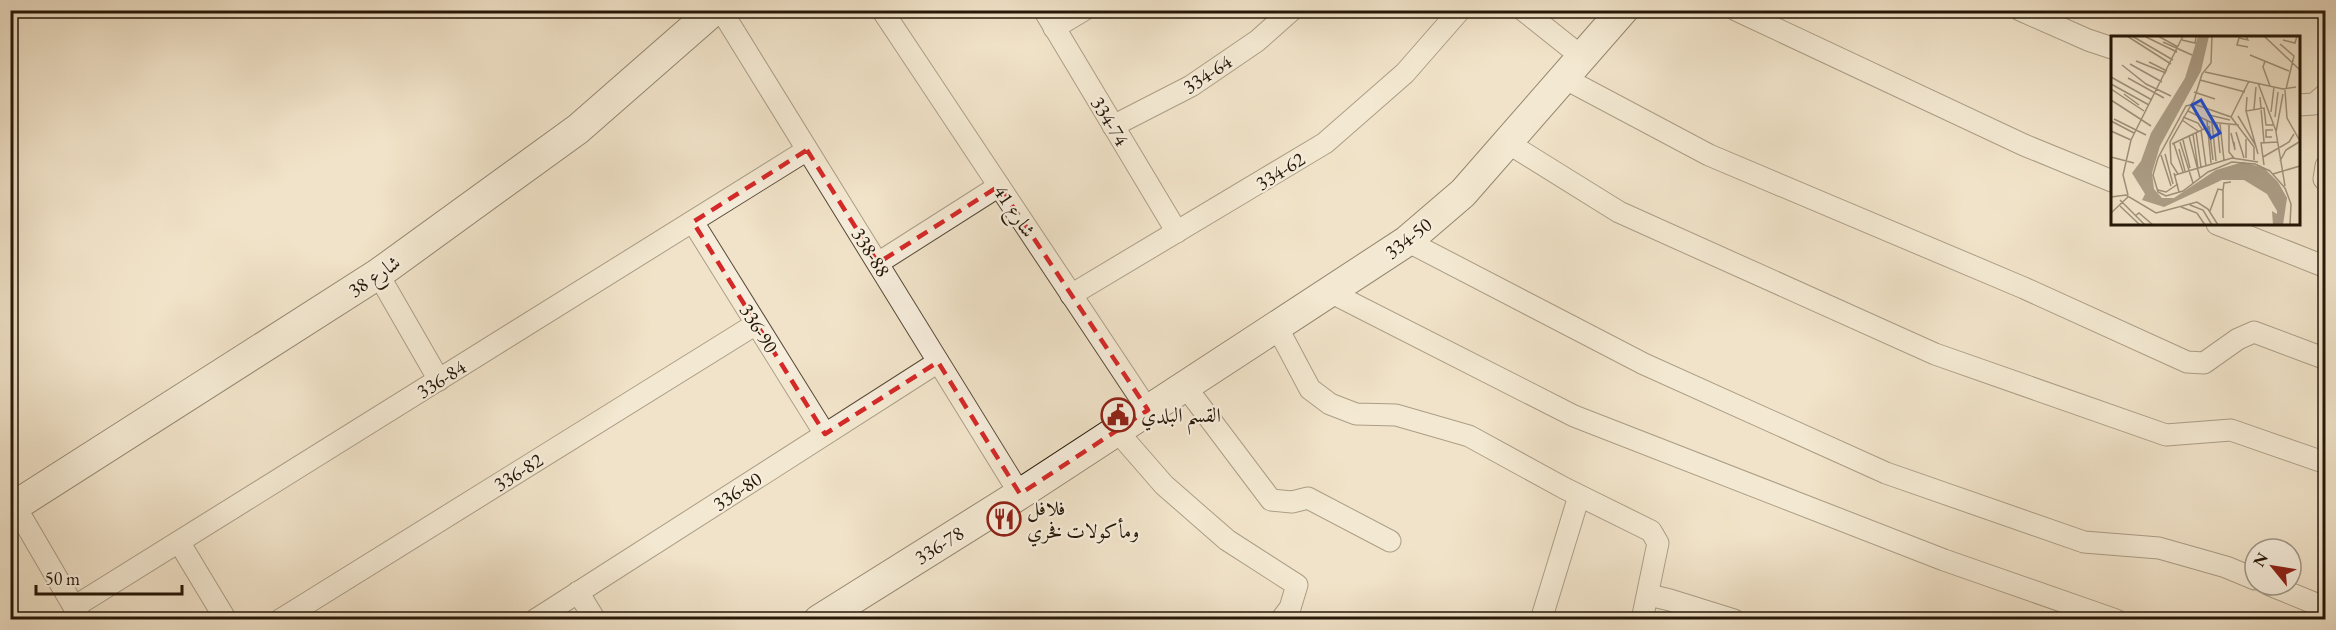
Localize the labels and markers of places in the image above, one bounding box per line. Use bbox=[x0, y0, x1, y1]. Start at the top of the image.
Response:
public building icon: القسم البلدي bbox=[1100, 397, 1136, 433]
place label: القسم البلدي bbox=[1141, 402, 1221, 435]
place label: فلافل ومأكولات فخري bbox=[1027, 495, 1139, 547]
restaurant icon: فلافل ومأكولات فخري bbox=[986, 501, 1022, 537]

